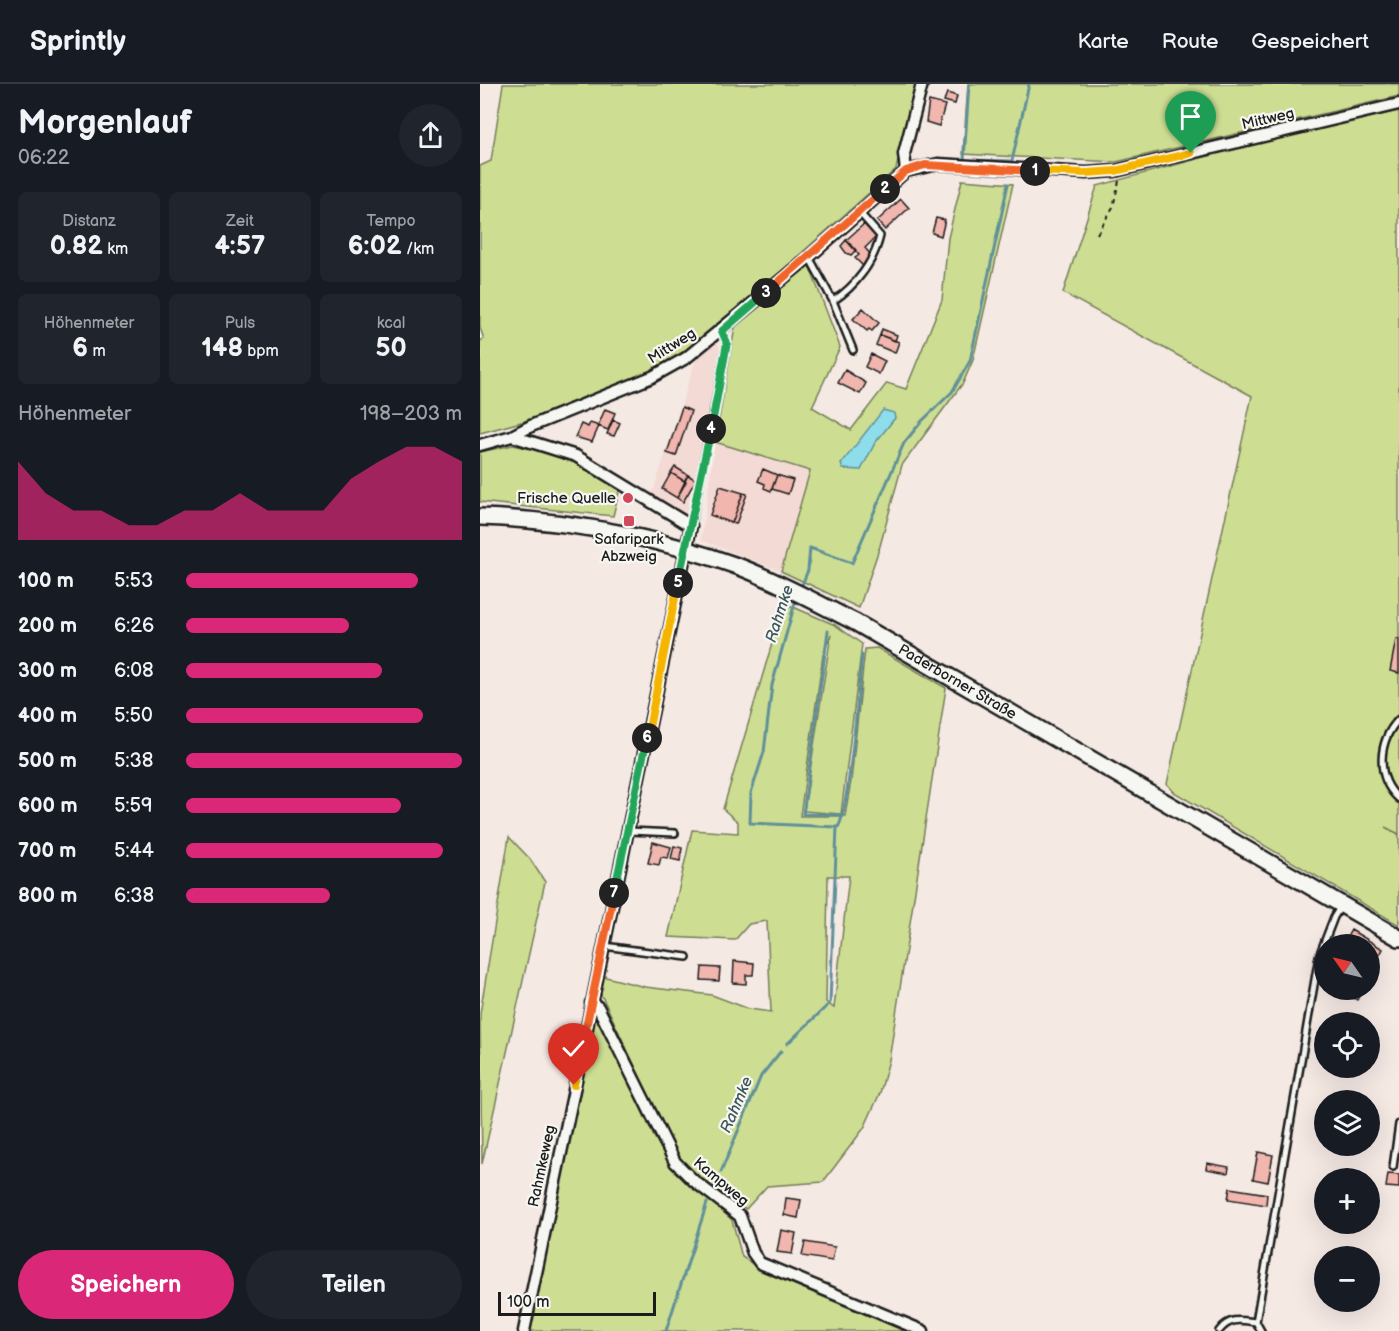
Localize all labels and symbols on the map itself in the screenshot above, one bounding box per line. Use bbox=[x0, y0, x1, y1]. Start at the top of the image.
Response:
pin bbox=[1165, 91, 1216, 153]
street label: Mittweg bbox=[1240, 104, 1296, 134]
pin: 1 bbox=[1020, 156, 1050, 186]
pin: 2 bbox=[870, 174, 900, 204]
pin: 3 bbox=[751, 278, 781, 308]
street label: Mittweg bbox=[644, 324, 700, 368]
pin: 4 bbox=[696, 414, 726, 444]
place label: Frische Quelle bbox=[517, 489, 616, 508]
marker: Frische Quelle bbox=[621, 491, 635, 505]
marker: Safaripark Abzweig bbox=[622, 514, 636, 528]
place label: Safaripark Abzweig bbox=[594, 530, 664, 566]
pin: 5 bbox=[663, 568, 693, 598]
water label: Rahmke bbox=[762, 583, 798, 645]
street label: Paderborner Straße bbox=[895, 640, 1020, 723]
pin: 6 bbox=[632, 723, 662, 753]
pin: 7 bbox=[599, 878, 629, 908]
north arrow bbox=[1314, 934, 1380, 1000]
pin bbox=[548, 1023, 599, 1085]
water label: Rahmke bbox=[717, 1074, 757, 1136]
street label: Rahmkeweg bbox=[524, 1123, 560, 1209]
street label: Kampweg bbox=[689, 1153, 753, 1211]
scale bar bbox=[498, 1289, 656, 1316]

